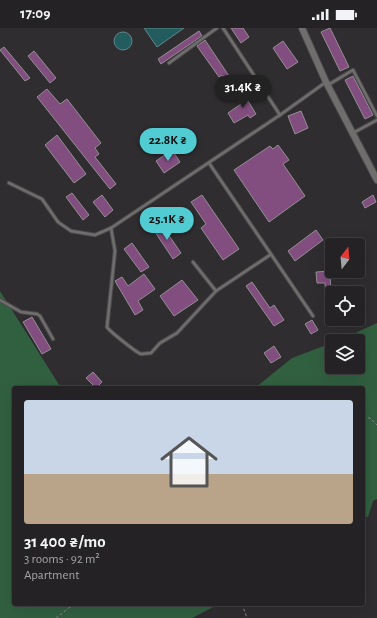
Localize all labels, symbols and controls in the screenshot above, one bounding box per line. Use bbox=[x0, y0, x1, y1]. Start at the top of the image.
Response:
text: 17:09 bbox=[20, 6, 50, 21]
pin: 31.4K ₴ bbox=[206, 75, 280, 109]
text: 31.4K ₴ bbox=[225, 81, 261, 94]
pin: 22.8K ₴ bbox=[131, 128, 205, 162]
text: 22.8K ₴ bbox=[149, 134, 187, 147]
pin: 25.1K ₴ bbox=[130, 207, 204, 241]
text: 25.1K ₴ bbox=[149, 213, 185, 226]
north arrow bbox=[325, 238, 365, 278]
map controls bbox=[325, 238, 365, 374]
button: locate bbox=[325, 286, 365, 326]
button: layers bbox=[325, 334, 365, 374]
icon: home bbox=[153, 426, 225, 498]
text: 31 400 ₴/mo bbox=[24, 533, 106, 550]
text: 3 rooms · 92 m² bbox=[24, 553, 100, 566]
text: Apartment bbox=[24, 569, 79, 582]

